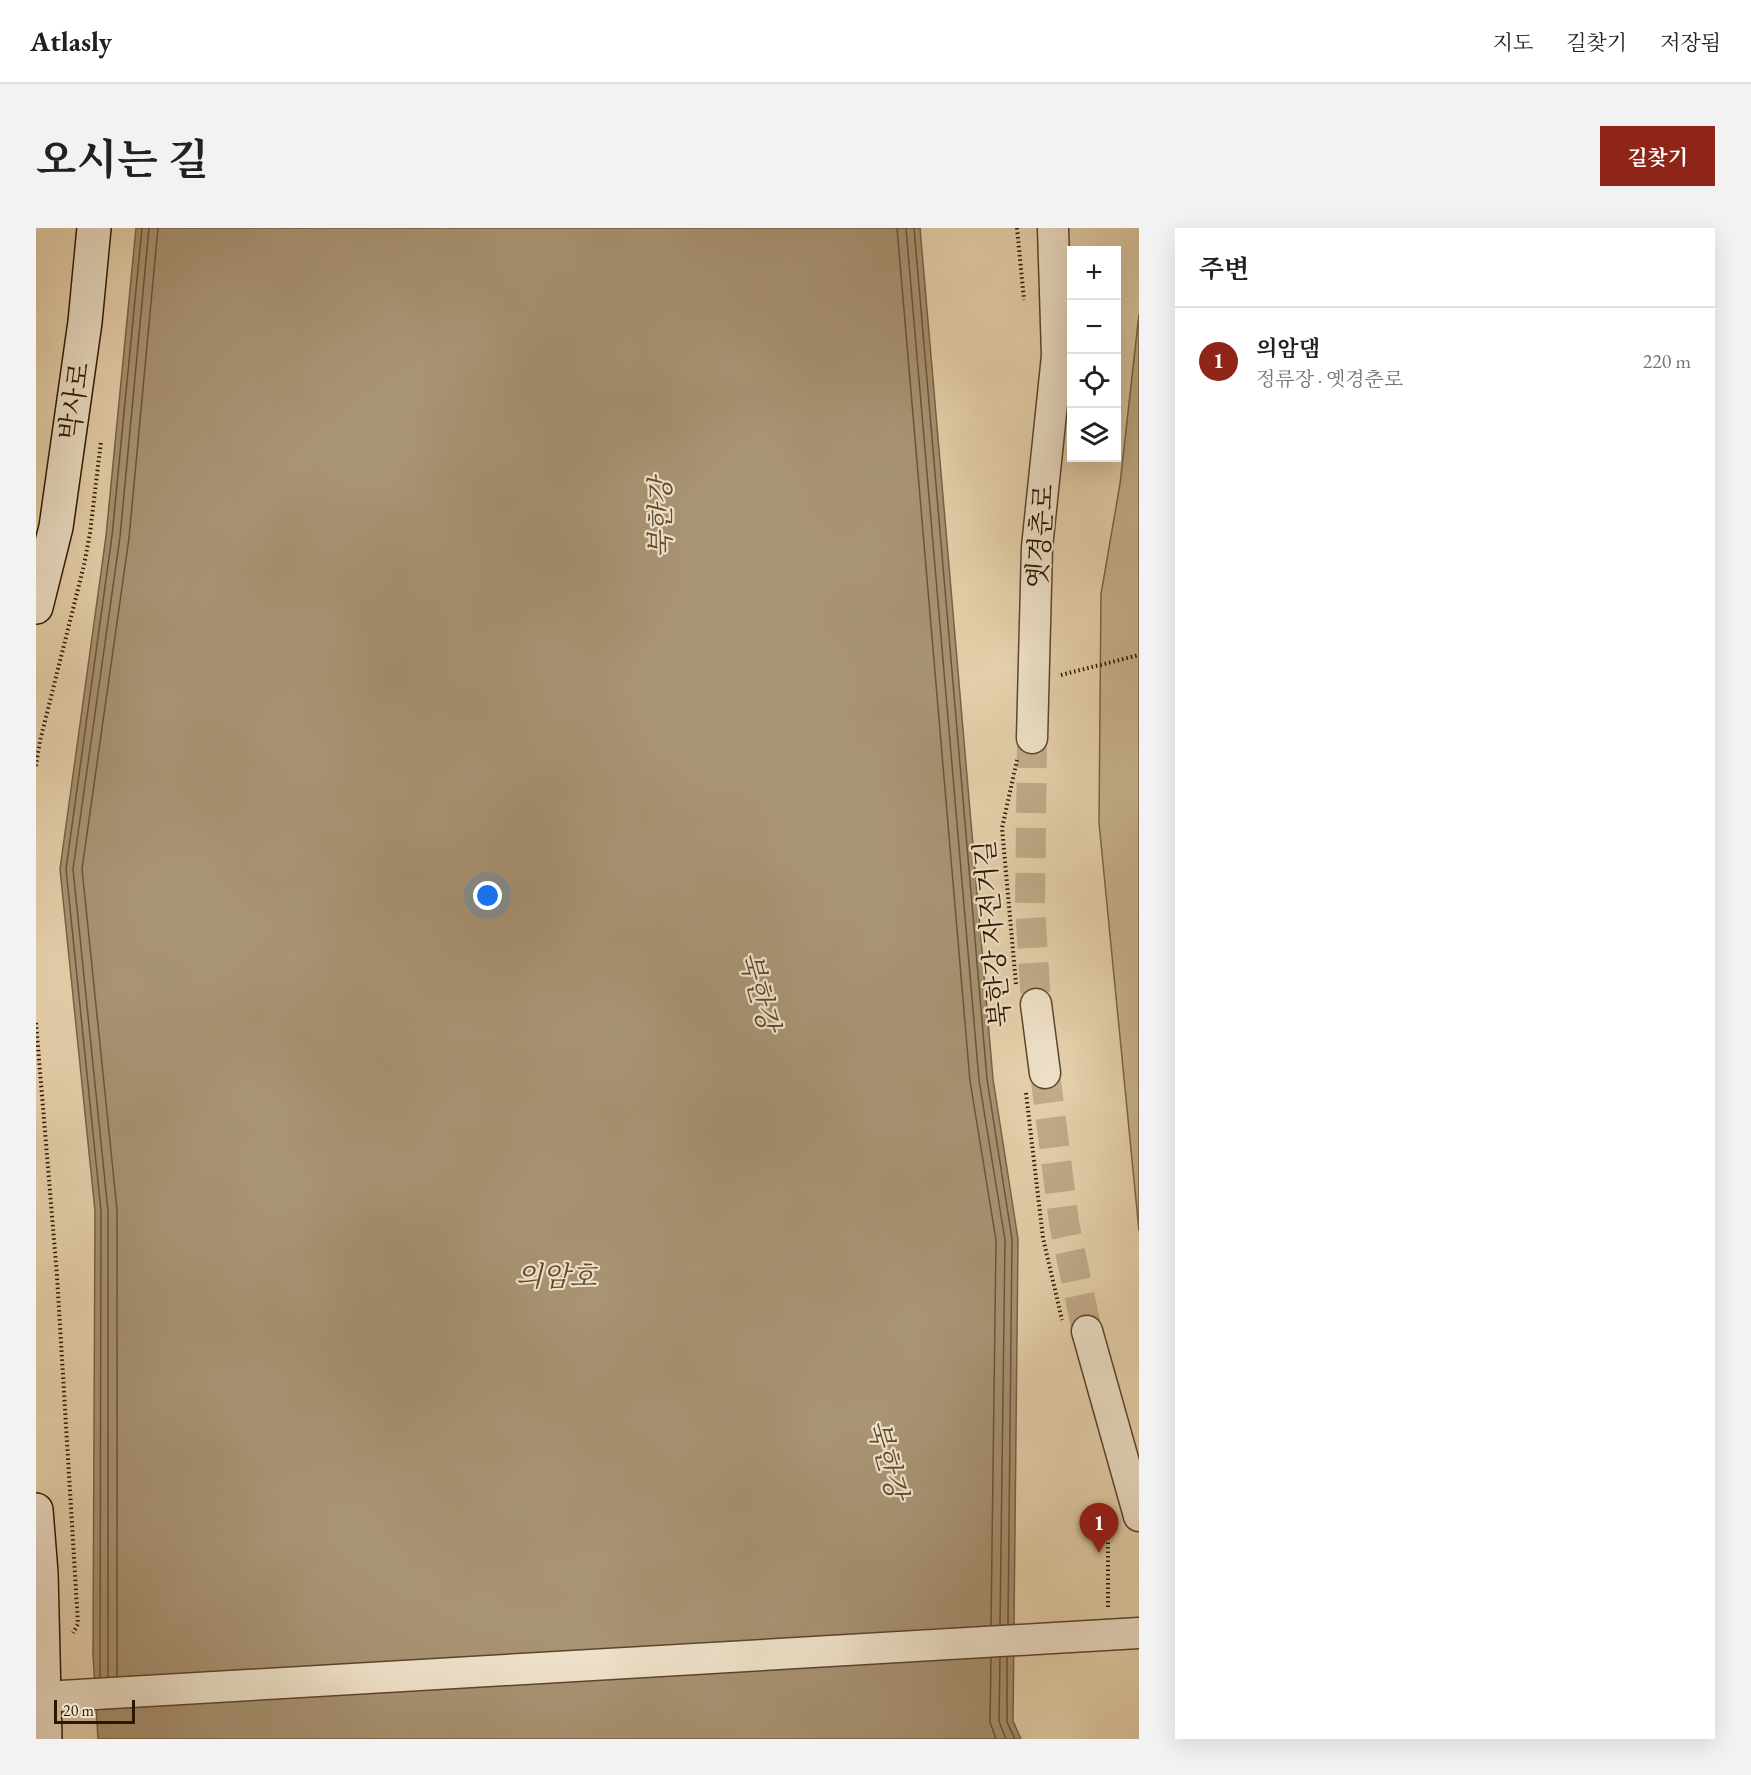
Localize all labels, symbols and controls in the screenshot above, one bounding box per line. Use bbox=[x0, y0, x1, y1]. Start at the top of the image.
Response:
text: Atlasly bbox=[30, 23, 112, 59]
text: 지도 bbox=[1493, 29, 1533, 56]
text: 길찾기 bbox=[1566, 29, 1627, 56]
text: 저장됨 bbox=[1660, 29, 1721, 56]
button: 길찾기 bbox=[1600, 126, 1715, 186]
text: 오시는 길 bbox=[36, 132, 208, 187]
map controls bbox=[1067, 246, 1121, 462]
button: + bbox=[1067, 246, 1121, 300]
text: 주변 bbox=[1199, 252, 1249, 286]
button: − bbox=[1067, 300, 1121, 354]
text: 의암댐 bbox=[1256, 334, 1320, 363]
text: 1 bbox=[1213, 348, 1224, 374]
text: 220 m bbox=[1643, 348, 1691, 374]
button: locate bbox=[1067, 354, 1121, 408]
street label: 박사로 bbox=[51, 360, 97, 442]
text: 정류장 · 옛경춘로 bbox=[1256, 366, 1403, 392]
button: layers bbox=[1067, 408, 1121, 462]
water label: 북한강 bbox=[642, 473, 678, 559]
street label: 옛경춘로 bbox=[1019, 483, 1061, 589]
street label: 북한강 자전거길 bbox=[966, 839, 1018, 1029]
your location bbox=[473, 881, 502, 910]
water label: 북한강 bbox=[732, 947, 789, 1039]
water label: 의암호 bbox=[515, 1258, 599, 1294]
water label: 북한강 bbox=[860, 1415, 917, 1507]
pin: 1 bbox=[1080, 1504, 1118, 1553]
scale bar bbox=[54, 1697, 135, 1724]
text: 20 m bbox=[63, 1700, 94, 1721]

